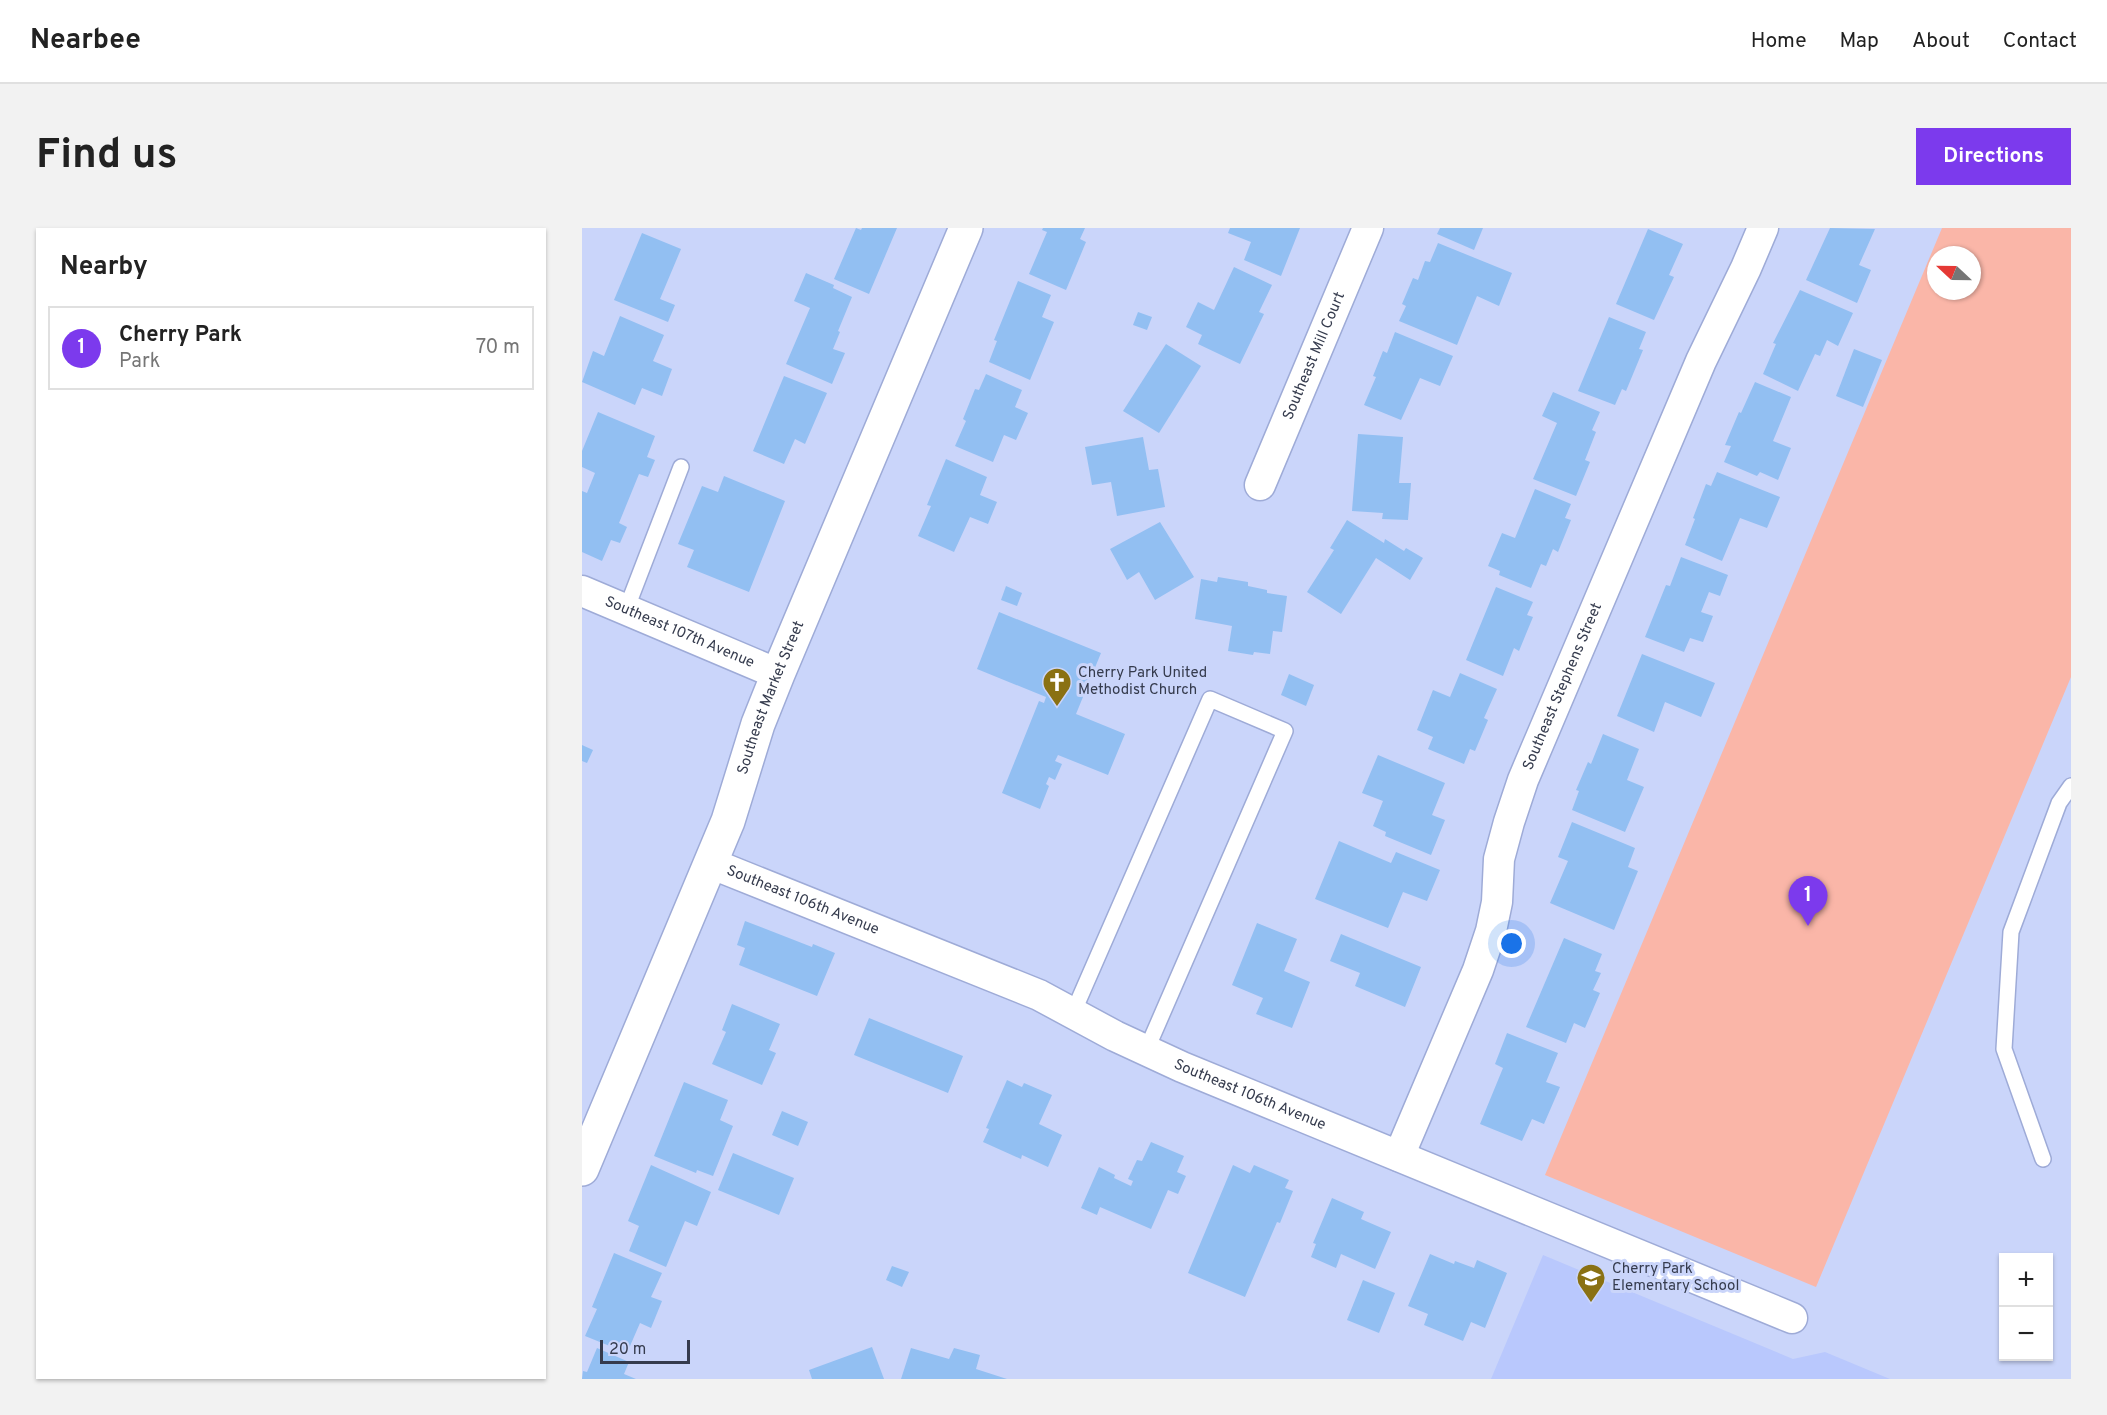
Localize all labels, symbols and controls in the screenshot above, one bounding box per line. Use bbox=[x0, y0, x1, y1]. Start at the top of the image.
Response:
text: Nearbee bbox=[30, 23, 141, 59]
text: Home bbox=[1751, 28, 1807, 55]
text: Map bbox=[1840, 28, 1879, 55]
text: About bbox=[1912, 28, 1970, 55]
text: Contact bbox=[2003, 28, 2077, 55]
button: Directions bbox=[1916, 128, 2071, 185]
text: Find us bbox=[36, 130, 177, 183]
north arrow bbox=[1927, 246, 1981, 300]
text: Nearby bbox=[60, 251, 148, 284]
street label: Southeast Mill Court bbox=[1279, 289, 1350, 423]
text: Cherry Park bbox=[119, 322, 242, 349]
text: 1 bbox=[78, 335, 86, 361]
text: 70 m bbox=[476, 335, 520, 361]
text: Park bbox=[119, 349, 160, 375]
street label: Southeast 107th Avenue bbox=[602, 592, 757, 672]
street label: Southeast Stephens Street bbox=[1519, 600, 1607, 773]
street label: Southeast Market Street bbox=[733, 618, 809, 777]
place label: Cherry Park United Methodist Church bbox=[1078, 664, 1207, 700]
church icon: Cherry Park United Methodist Church bbox=[1041, 666, 1073, 708]
street label: Southeast 106th Avenue bbox=[724, 861, 882, 939]
pin: 1 bbox=[1788, 876, 1828, 926]
your location bbox=[1497, 929, 1526, 958]
street label: Southeast 106th Avenue bbox=[1171, 1055, 1329, 1135]
map controls bbox=[1999, 1253, 2053, 1361]
button: + bbox=[1999, 1253, 2053, 1307]
place label: Cherry Park Elementary School bbox=[1612, 1260, 1739, 1296]
school or university icon: Cherry Park Elementary School bbox=[1575, 1262, 1607, 1304]
button: − bbox=[1999, 1307, 2053, 1361]
scale bar bbox=[600, 1337, 690, 1364]
text: 20 m bbox=[609, 1340, 646, 1360]

